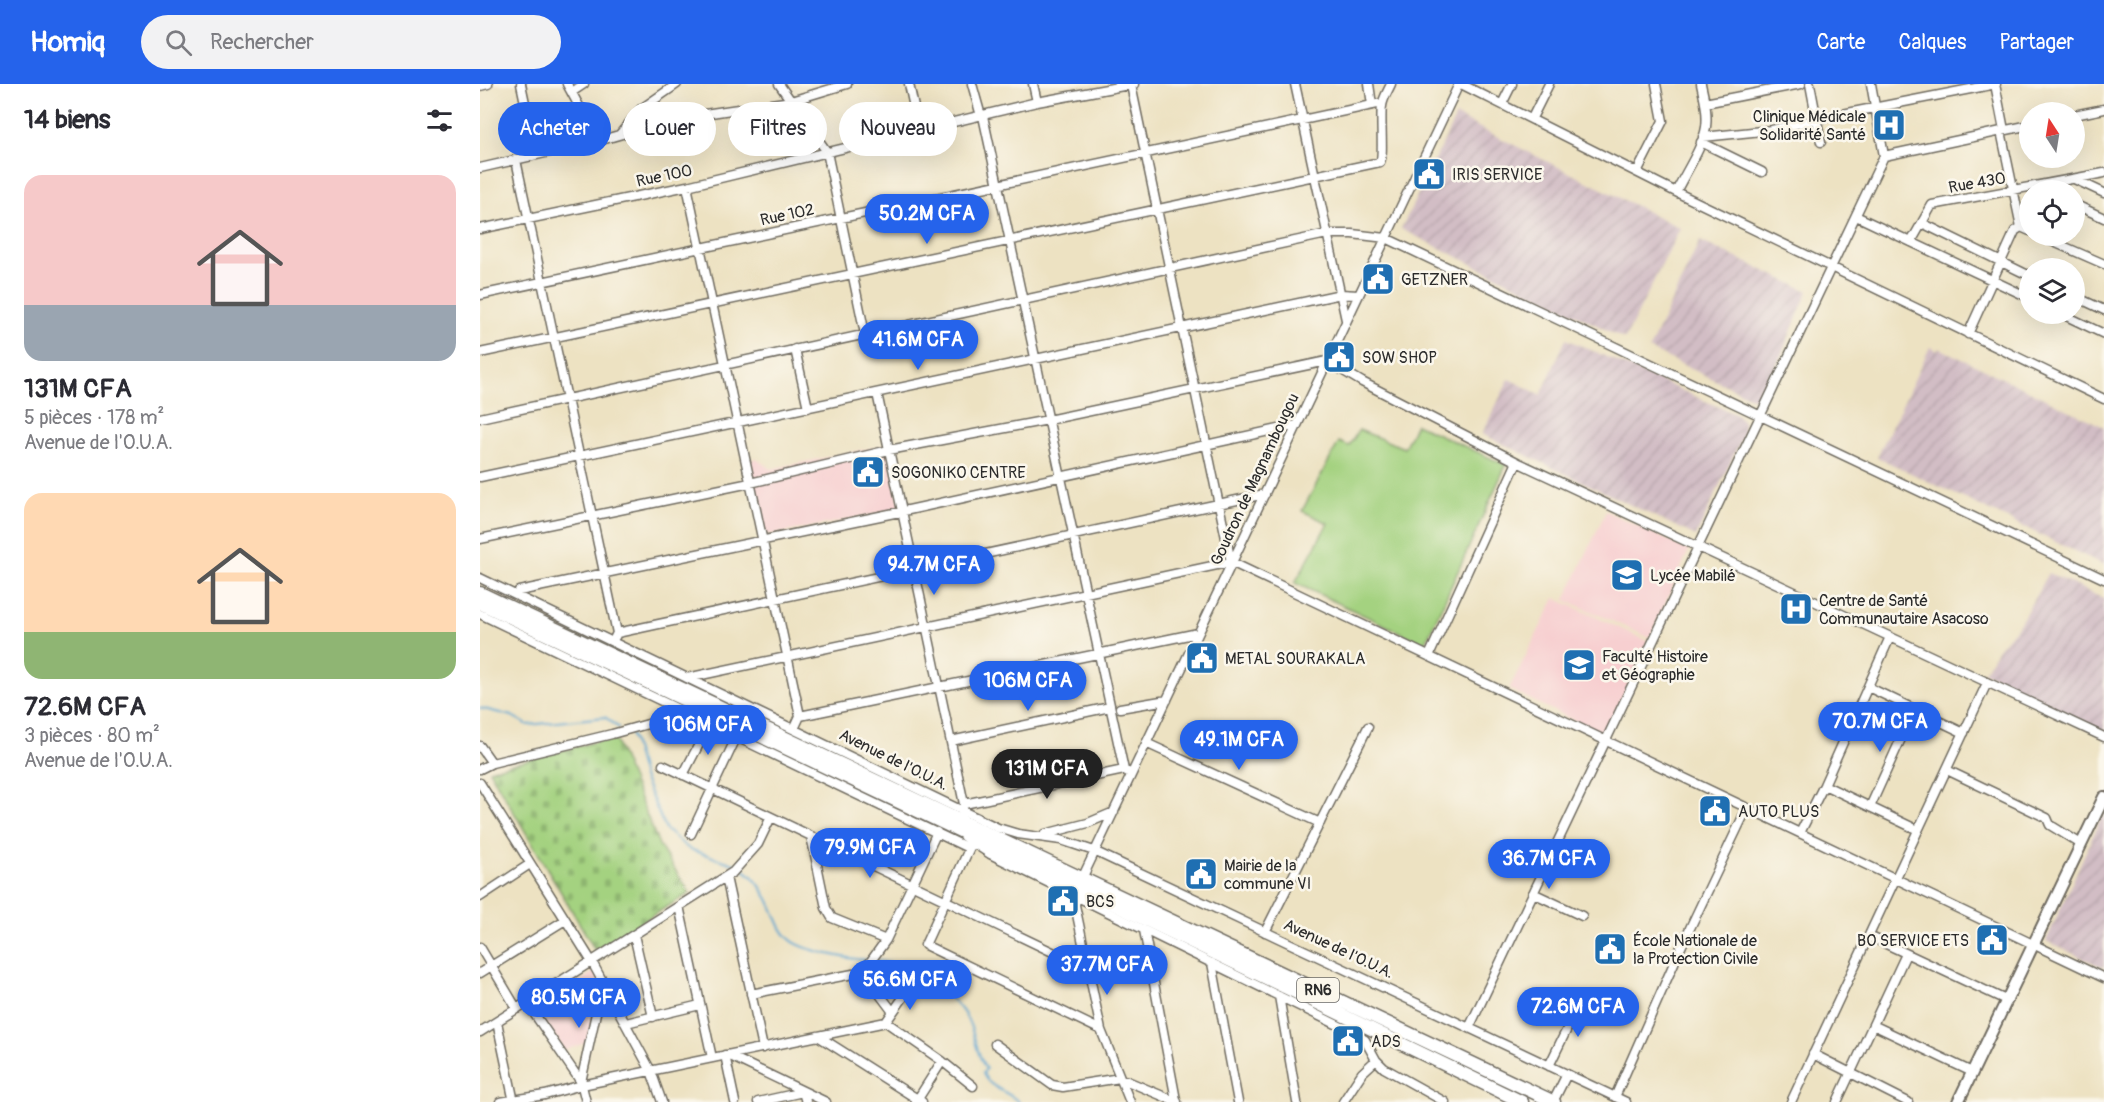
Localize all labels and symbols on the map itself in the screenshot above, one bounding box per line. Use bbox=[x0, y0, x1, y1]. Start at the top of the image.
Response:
north arrow bbox=[2019, 102, 2085, 168]
place label: Clinique Médicale Solidarité Santé bbox=[1753, 107, 1866, 145]
hospital icon: Clinique Médicale Solidarité Santé bbox=[1871, 107, 1907, 143]
public building icon: IRIS SERVICE bbox=[1411, 156, 1447, 192]
street label: Rue 100 bbox=[634, 160, 694, 192]
place label: IRIS SERVICE bbox=[1452, 165, 1542, 185]
street label: Rue 430 bbox=[1947, 168, 2007, 198]
pin: 50.2M CFA bbox=[858, 194, 996, 245]
street label: Rue 102 bbox=[758, 199, 816, 230]
public building icon: GETZNER bbox=[1360, 261, 1396, 297]
place label: GETZNER bbox=[1401, 270, 1468, 290]
pin: 41.6M CFA bbox=[849, 320, 987, 371]
public building icon: SOW SHOP bbox=[1321, 339, 1357, 375]
place label: SOW SHOP bbox=[1362, 348, 1437, 368]
street label: Goudron de Magnambougou bbox=[1206, 390, 1304, 569]
public building icon: SOGONIKO CENTRE bbox=[850, 454, 886, 490]
place label: SOGONIKO CENTRE bbox=[891, 463, 1026, 483]
pin: 94.7M CFA bbox=[865, 545, 1003, 596]
school or university icon: Lycée Mabilé bbox=[1609, 557, 1645, 593]
place label: Lycée Mabilé bbox=[1650, 566, 1736, 586]
hospital icon: Centre de Santé Communautaire Asacoso bbox=[1778, 591, 1814, 627]
place label: Centre de Santé Communautaire Asacoso bbox=[1819, 591, 1989, 629]
public building icon: METAL SOURAKALA bbox=[1184, 640, 1220, 676]
school or university icon: Faculté Histoire et Géographie bbox=[1561, 647, 1597, 683]
place label: Faculté Histoire et Géographie bbox=[1602, 647, 1708, 685]
place label: METAL SOURAKALA bbox=[1225, 649, 1365, 669]
pin: 106M CFA bbox=[966, 661, 1090, 712]
pin: 70.7M CFA bbox=[1811, 702, 1949, 753]
pin: 106M CFA bbox=[646, 705, 770, 756]
pin: 49.1M CFA bbox=[1170, 720, 1308, 771]
street label: Avenue de l'O.U.A. bbox=[836, 725, 951, 795]
pin: 131M CFA bbox=[985, 749, 1109, 800]
public building icon: AUTO PLUS bbox=[1697, 793, 1733, 829]
place label: AUTO PLUS bbox=[1738, 802, 1819, 822]
pin: 79.9M CFA bbox=[801, 828, 939, 879]
pin: 36.7M CFA bbox=[1480, 839, 1618, 890]
public building icon: Mairie de la commune VI bbox=[1183, 856, 1219, 892]
place label: Mairie de la commune VI bbox=[1224, 856, 1311, 894]
public building icon: BCS bbox=[1045, 883, 1081, 919]
place label: BCS bbox=[1086, 892, 1114, 912]
street label: Avenue de l'O.U.A. bbox=[1280, 915, 1397, 983]
public building icon: BO SERVICE ETS bbox=[1974, 922, 2010, 958]
public building icon: École Nationale de la Protection Civile bbox=[1592, 931, 1628, 967]
place label: École Nationale de la Protection Civile bbox=[1633, 931, 1758, 969]
place label: BO SERVICE ETS bbox=[1857, 931, 1969, 951]
pin: 37.7M CFA bbox=[1038, 945, 1176, 996]
pin: 56.6M CFA bbox=[841, 960, 979, 1011]
pin: 80.5M CFA bbox=[510, 978, 648, 1029]
road number: RN6 bbox=[1297, 978, 1339, 1002]
pin: 72.6M CFA bbox=[1509, 987, 1647, 1038]
public building icon: ADS bbox=[1330, 1023, 1366, 1059]
place label: ADS bbox=[1371, 1032, 1401, 1052]

